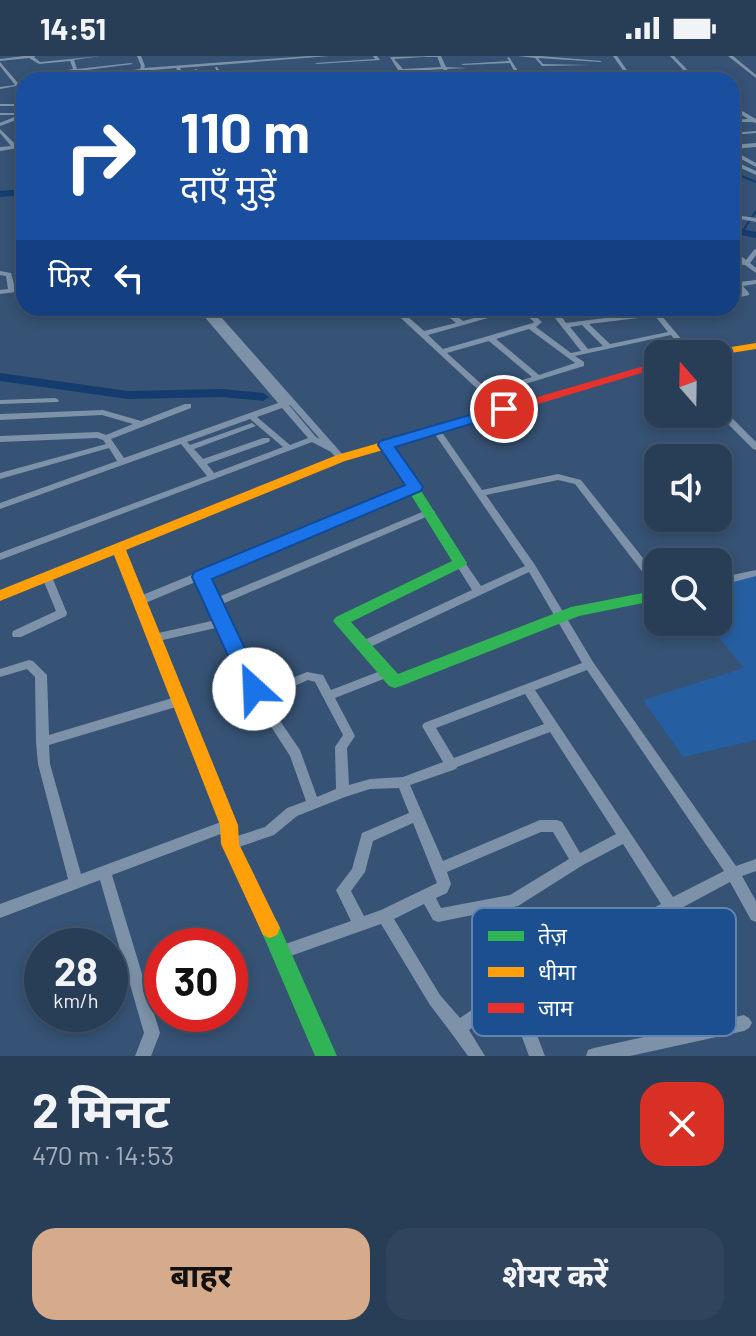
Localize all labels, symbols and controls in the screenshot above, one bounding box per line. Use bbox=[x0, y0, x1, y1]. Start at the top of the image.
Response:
text: 14:51 bbox=[40, 10, 106, 46]
text: 110 m bbox=[180, 97, 310, 164]
icon: right bbox=[48, 104, 152, 208]
text: दाएँ मुड़ें bbox=[180, 165, 276, 208]
icon: left bbox=[107, 256, 151, 300]
text: फिर bbox=[48, 257, 91, 293]
north arrow bbox=[644, 340, 732, 428]
map controls bbox=[644, 340, 732, 636]
pin bbox=[470, 375, 538, 443]
icon: arrive bbox=[482, 387, 526, 431]
button: sound bbox=[644, 444, 732, 532]
button: search bbox=[644, 548, 732, 636]
position arrow bbox=[212, 647, 296, 731]
legend bbox=[472, 908, 736, 1036]
text: तेज़ bbox=[538, 922, 568, 948]
speed limit sign: 30 bbox=[144, 928, 248, 1032]
text: 28 bbox=[54, 946, 98, 994]
text: धीमा bbox=[538, 958, 576, 984]
text: km/h bbox=[53, 988, 99, 1012]
text: जाम bbox=[538, 994, 574, 1020]
text: 2 मिनट bbox=[32, 1080, 169, 1138]
button: close bbox=[640, 1082, 724, 1166]
text: 470 m · 14:53 bbox=[32, 1139, 174, 1170]
button: बाहर bbox=[32, 1228, 370, 1320]
button: शेयर करें bbox=[386, 1228, 724, 1320]

